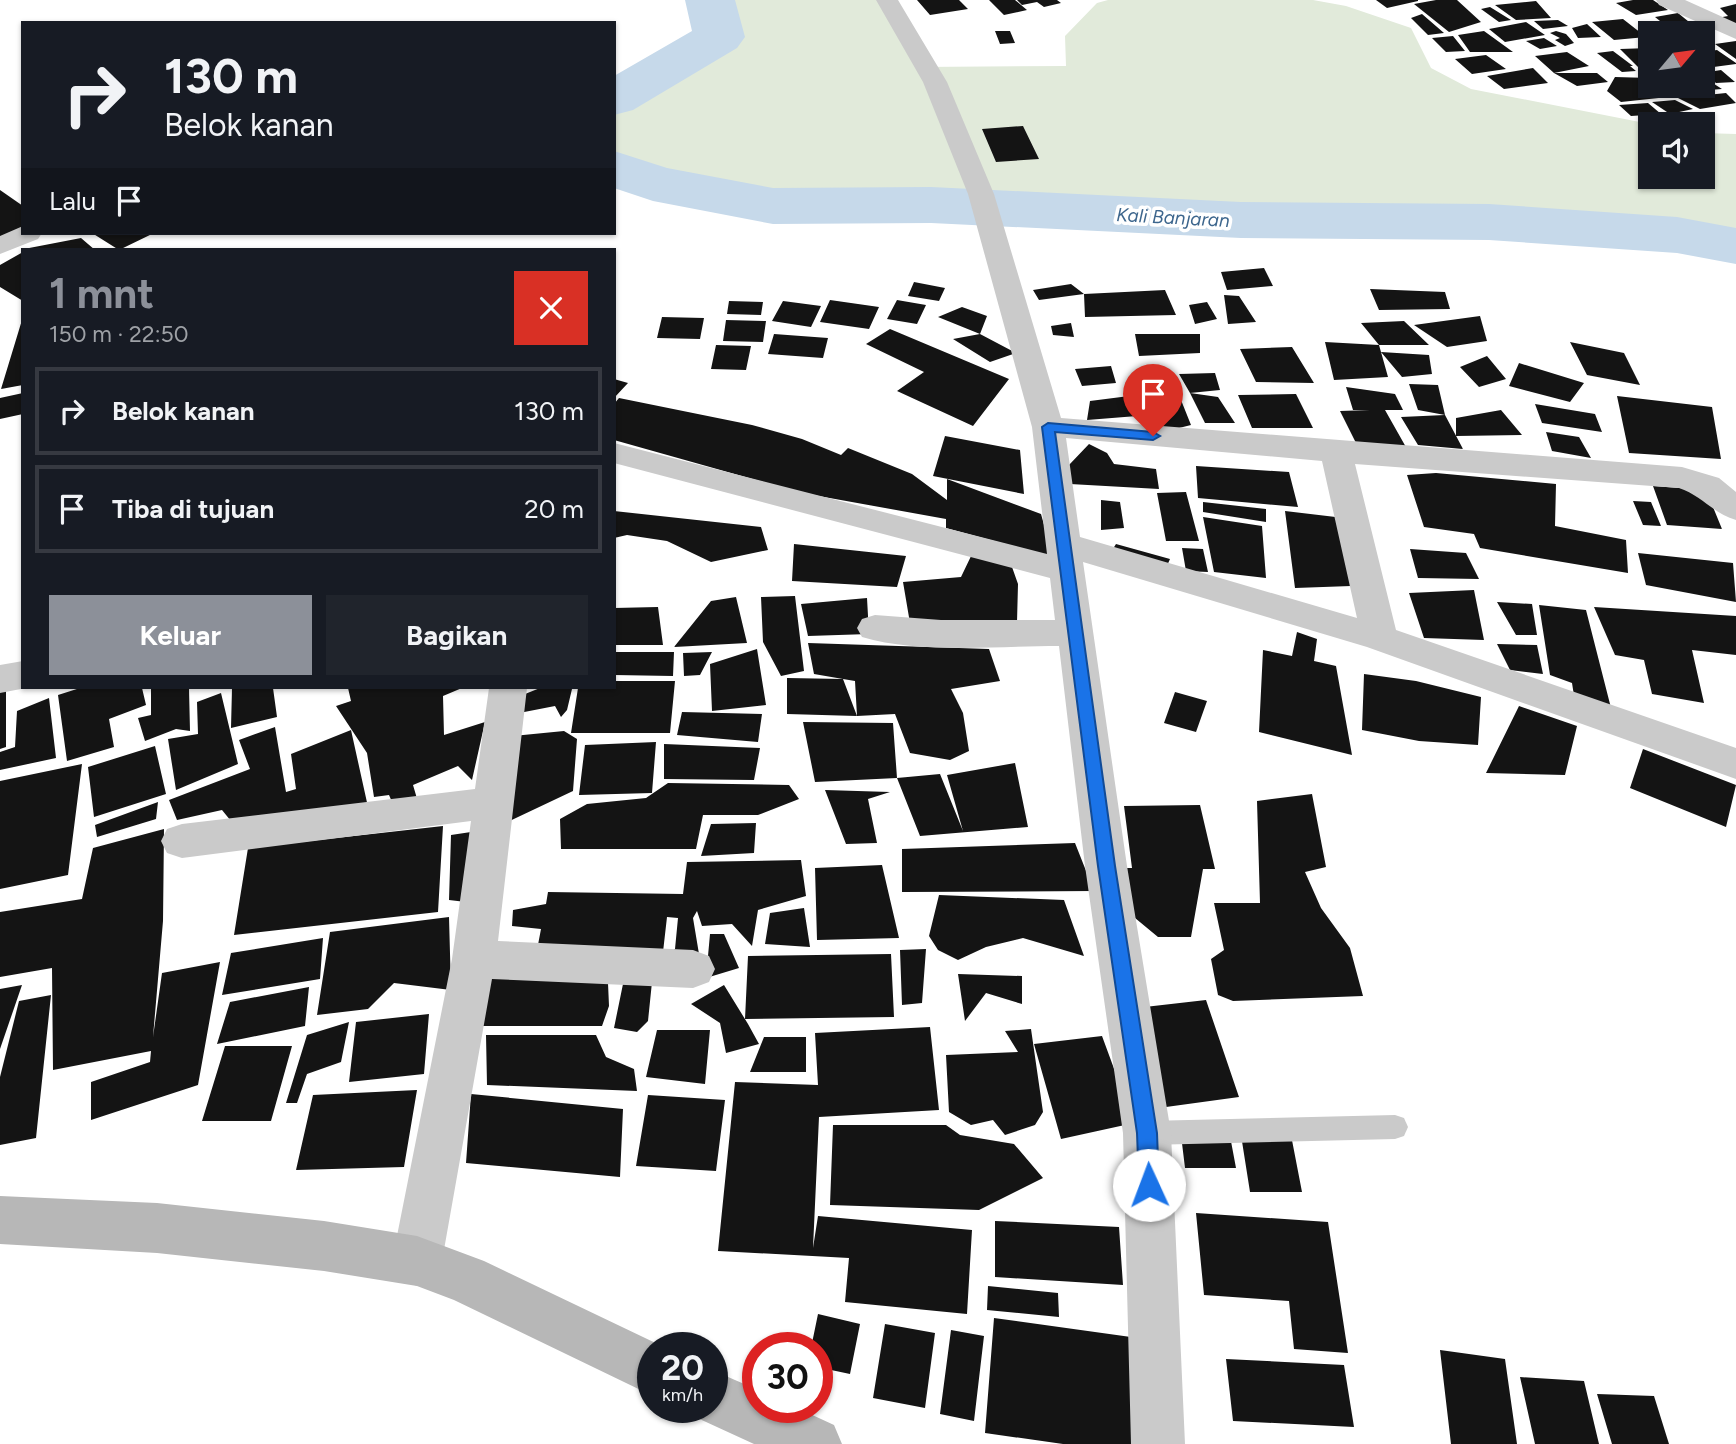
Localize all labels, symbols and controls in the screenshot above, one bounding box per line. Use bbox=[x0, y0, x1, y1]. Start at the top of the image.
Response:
north arrow bbox=[1638, 21, 1715, 98]
map controls bbox=[1638, 21, 1715, 189]
text: 130 m bbox=[164, 46, 298, 105]
icon: right bbox=[49, 49, 140, 140]
text: Belok kanan bbox=[164, 106, 334, 144]
button: sound bbox=[1638, 112, 1715, 189]
icon: arrive bbox=[110, 182, 148, 220]
text: Lalu bbox=[49, 185, 96, 217]
water label: Kali Banjaran bbox=[1116, 203, 1231, 232]
text: 1 mnt bbox=[49, 268, 154, 319]
button: close bbox=[514, 271, 588, 345]
text: 150 m · 22:50 bbox=[49, 320, 188, 348]
pin bbox=[1123, 364, 1183, 436]
icon: arrive bbox=[1134, 375, 1172, 413]
icon: right bbox=[53, 392, 91, 430]
text: Belok kanan bbox=[112, 395, 255, 427]
text: 130 m bbox=[514, 395, 584, 427]
icon: arrive bbox=[53, 490, 91, 528]
text: Tiba di tujuan bbox=[112, 493, 274, 525]
text: 20 m bbox=[524, 493, 584, 525]
button: Keluar bbox=[49, 595, 312, 675]
button: Bagikan bbox=[326, 595, 588, 675]
position arrow bbox=[1112, 1148, 1186, 1222]
speed limit sign: 30 bbox=[742, 1332, 833, 1423]
text: 20 bbox=[661, 1347, 704, 1389]
text: km/h bbox=[662, 1384, 703, 1406]

